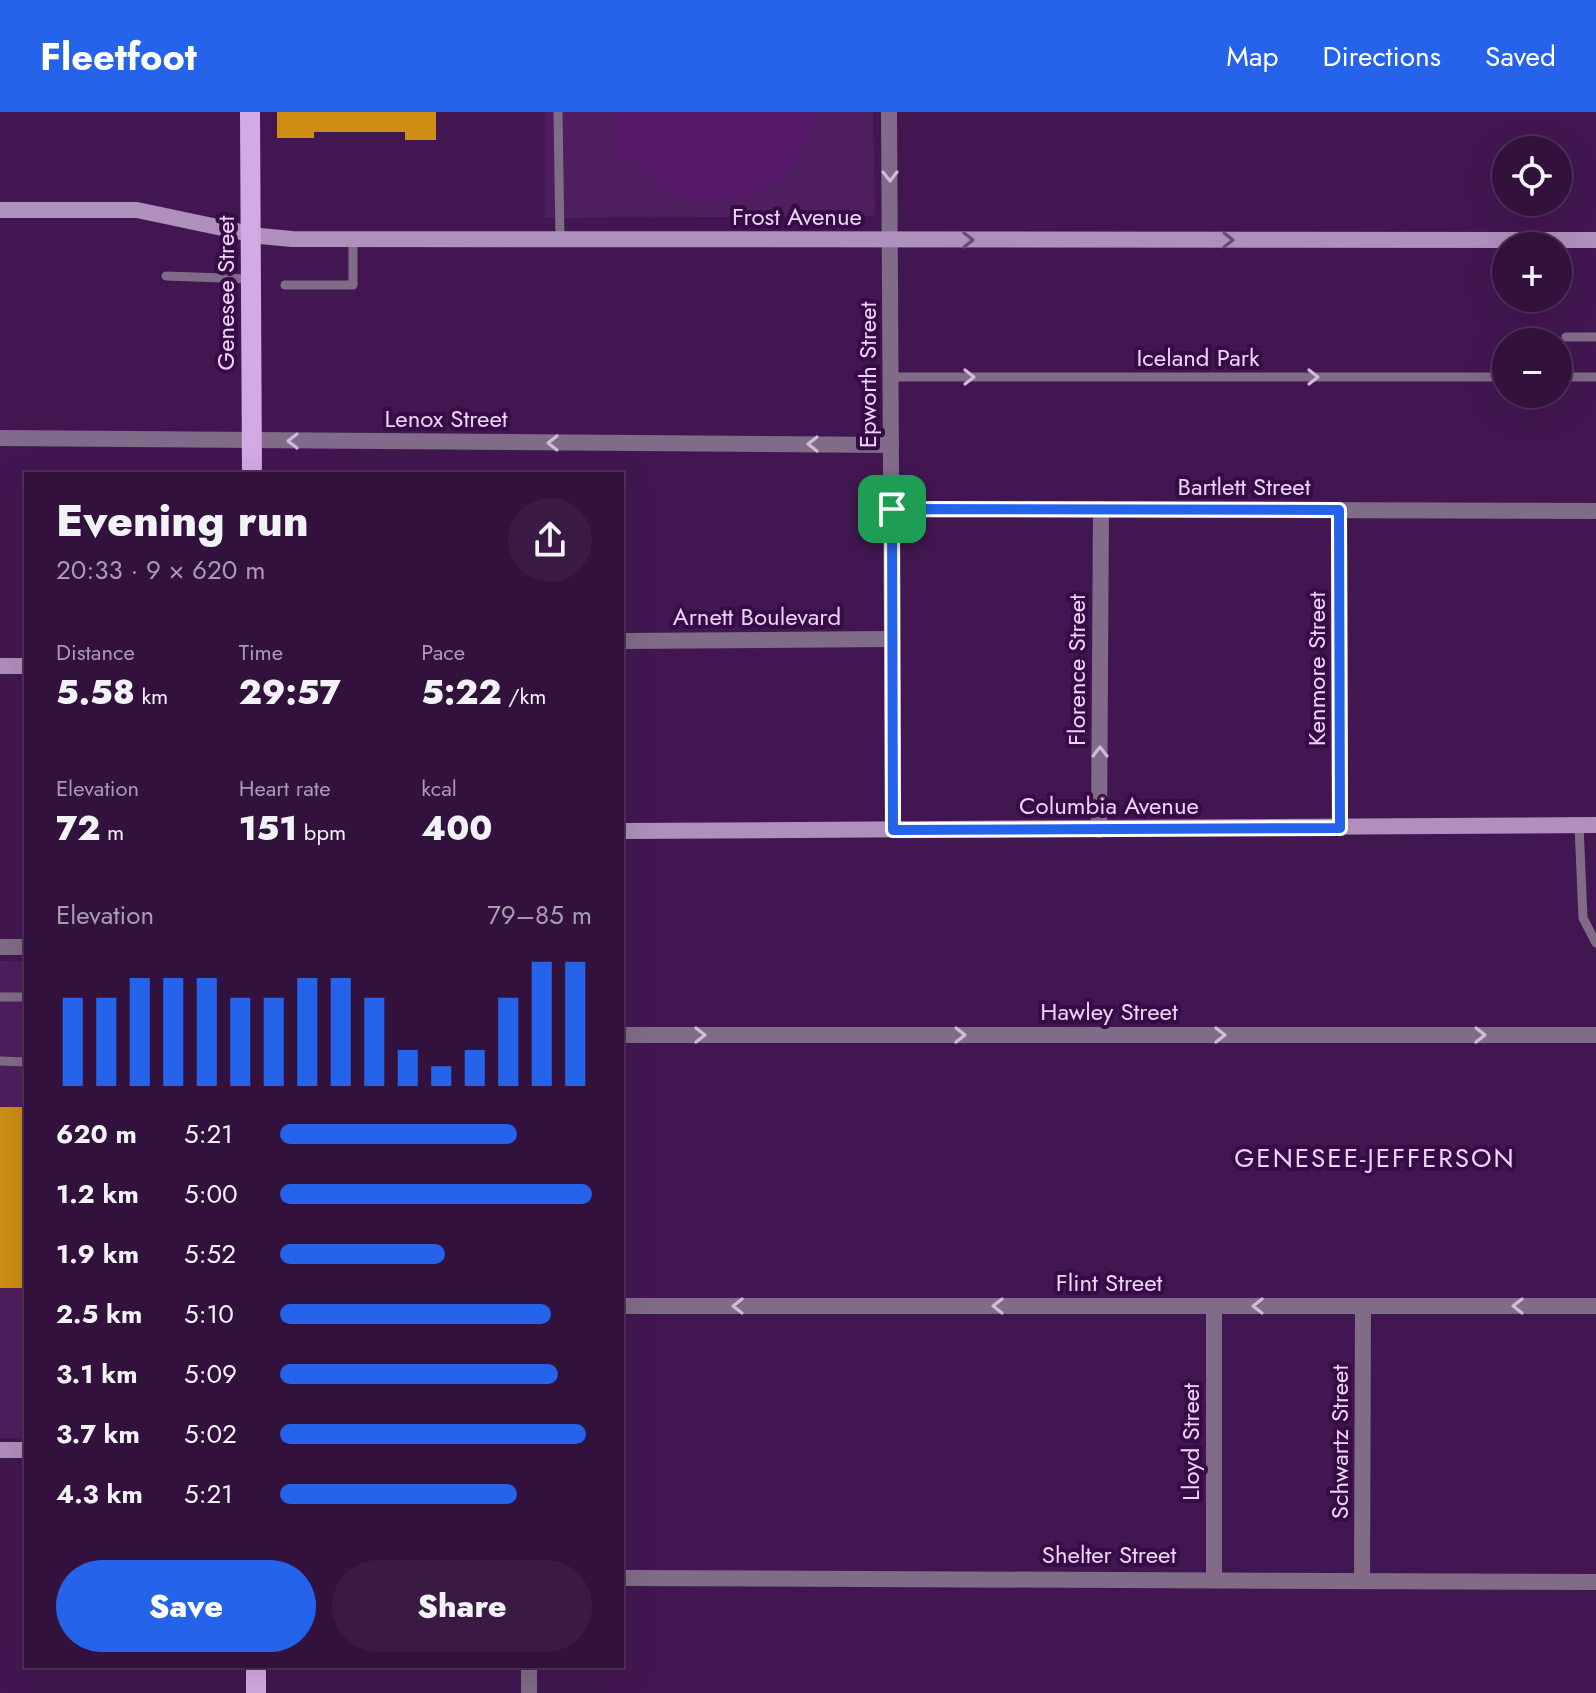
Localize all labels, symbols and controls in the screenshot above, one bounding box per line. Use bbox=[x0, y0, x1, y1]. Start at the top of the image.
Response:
text: Fleetfoot bbox=[40, 29, 197, 84]
text: Map bbox=[1226, 36, 1278, 77]
text: Directions bbox=[1322, 36, 1441, 77]
text: Saved bbox=[1485, 36, 1556, 77]
map controls bbox=[1492, 136, 1572, 408]
button: locate bbox=[1492, 136, 1572, 216]
one-way arrow bbox=[881, 170, 899, 183]
street label: Frost Avenue bbox=[732, 199, 862, 234]
street label: Genesee Street bbox=[208, 215, 243, 370]
one-way arrow bbox=[962, 231, 975, 249]
one-way arrow bbox=[1222, 231, 1235, 249]
button: + bbox=[1492, 232, 1572, 312]
street label: Epworth Street bbox=[850, 301, 885, 448]
button: − bbox=[1492, 328, 1572, 408]
street label: Iceland Park bbox=[1136, 340, 1260, 375]
one-way arrow bbox=[963, 368, 976, 386]
one-way arrow bbox=[1307, 368, 1320, 386]
street label: Lenox Street bbox=[384, 401, 508, 436]
one-way arrow bbox=[286, 432, 299, 450]
one-way arrow bbox=[546, 434, 559, 452]
one-way arrow bbox=[806, 435, 819, 453]
street label: Bartlett Street bbox=[1178, 469, 1311, 504]
pin bbox=[858, 475, 926, 543]
icon: arrive bbox=[870, 487, 914, 531]
text: Evening run bbox=[56, 489, 309, 553]
button: share bbox=[508, 498, 592, 582]
text: 20:33 · 9 × 620 m bbox=[56, 551, 266, 589]
street label: Kenmore Street bbox=[1299, 592, 1334, 746]
street label: Florence Street bbox=[1059, 594, 1094, 746]
street label: Arnett Boulevard bbox=[673, 599, 841, 634]
text: Distance bbox=[56, 636, 135, 668]
text: Time bbox=[239, 636, 283, 668]
text: Pace bbox=[421, 636, 465, 668]
text: 5.58 bbox=[56, 668, 135, 717]
text: 29:57 bbox=[239, 668, 341, 717]
text: 5:22 bbox=[421, 668, 502, 717]
text: km bbox=[135, 680, 168, 712]
text: /km bbox=[502, 680, 546, 712]
one-way arrow bbox=[1091, 745, 1109, 758]
text: Elevation bbox=[56, 772, 139, 804]
text: Heart rate bbox=[239, 772, 330, 804]
text: kcal bbox=[421, 772, 457, 804]
street label: Columbia Avenue bbox=[1019, 788, 1199, 823]
text: 72 bbox=[56, 804, 100, 853]
text: 151 bbox=[239, 804, 297, 853]
text: 400 bbox=[421, 804, 493, 853]
text: m bbox=[100, 816, 124, 848]
text: bpm bbox=[297, 816, 346, 848]
text: Elevation bbox=[56, 896, 154, 934]
text: 79–85 m bbox=[487, 896, 592, 934]
street label: Hawley Street bbox=[1040, 994, 1178, 1029]
one-way arrow bbox=[694, 1026, 707, 1044]
one-way arrow bbox=[954, 1026, 967, 1044]
one-way arrow bbox=[1214, 1026, 1227, 1044]
one-way arrow bbox=[1474, 1026, 1487, 1044]
text: 620 m bbox=[56, 1115, 137, 1153]
text: 5:21 bbox=[184, 1115, 233, 1153]
district label: GENESEE-JEFFERSON bbox=[1234, 1139, 1516, 1177]
text: 1.2 km bbox=[56, 1175, 139, 1213]
text: 5:00 bbox=[184, 1175, 238, 1213]
text: 1.9 km bbox=[56, 1235, 139, 1273]
text: 5:52 bbox=[184, 1235, 236, 1273]
street label: Flint Street bbox=[1056, 1265, 1163, 1300]
text: 2.5 km bbox=[56, 1295, 142, 1333]
text: 5:10 bbox=[184, 1295, 234, 1333]
one-way arrow bbox=[731, 1297, 744, 1315]
one-way arrow bbox=[991, 1297, 1004, 1315]
one-way arrow bbox=[1251, 1297, 1264, 1315]
one-way arrow bbox=[1511, 1297, 1524, 1315]
text: 3.1 km bbox=[56, 1355, 137, 1393]
text: 5:09 bbox=[184, 1355, 237, 1393]
street label: Schwartz Street bbox=[1322, 1365, 1357, 1519]
street label: Lloyd Street bbox=[1173, 1383, 1208, 1501]
text: 3.7 km bbox=[56, 1415, 140, 1453]
text: 5:02 bbox=[184, 1415, 237, 1453]
text: 4.3 km bbox=[56, 1475, 143, 1513]
text: 5:21 bbox=[184, 1475, 233, 1513]
street label: Shelter Street bbox=[1042, 1537, 1176, 1572]
button: Save bbox=[56, 1560, 316, 1652]
button: Share bbox=[332, 1560, 592, 1652]

